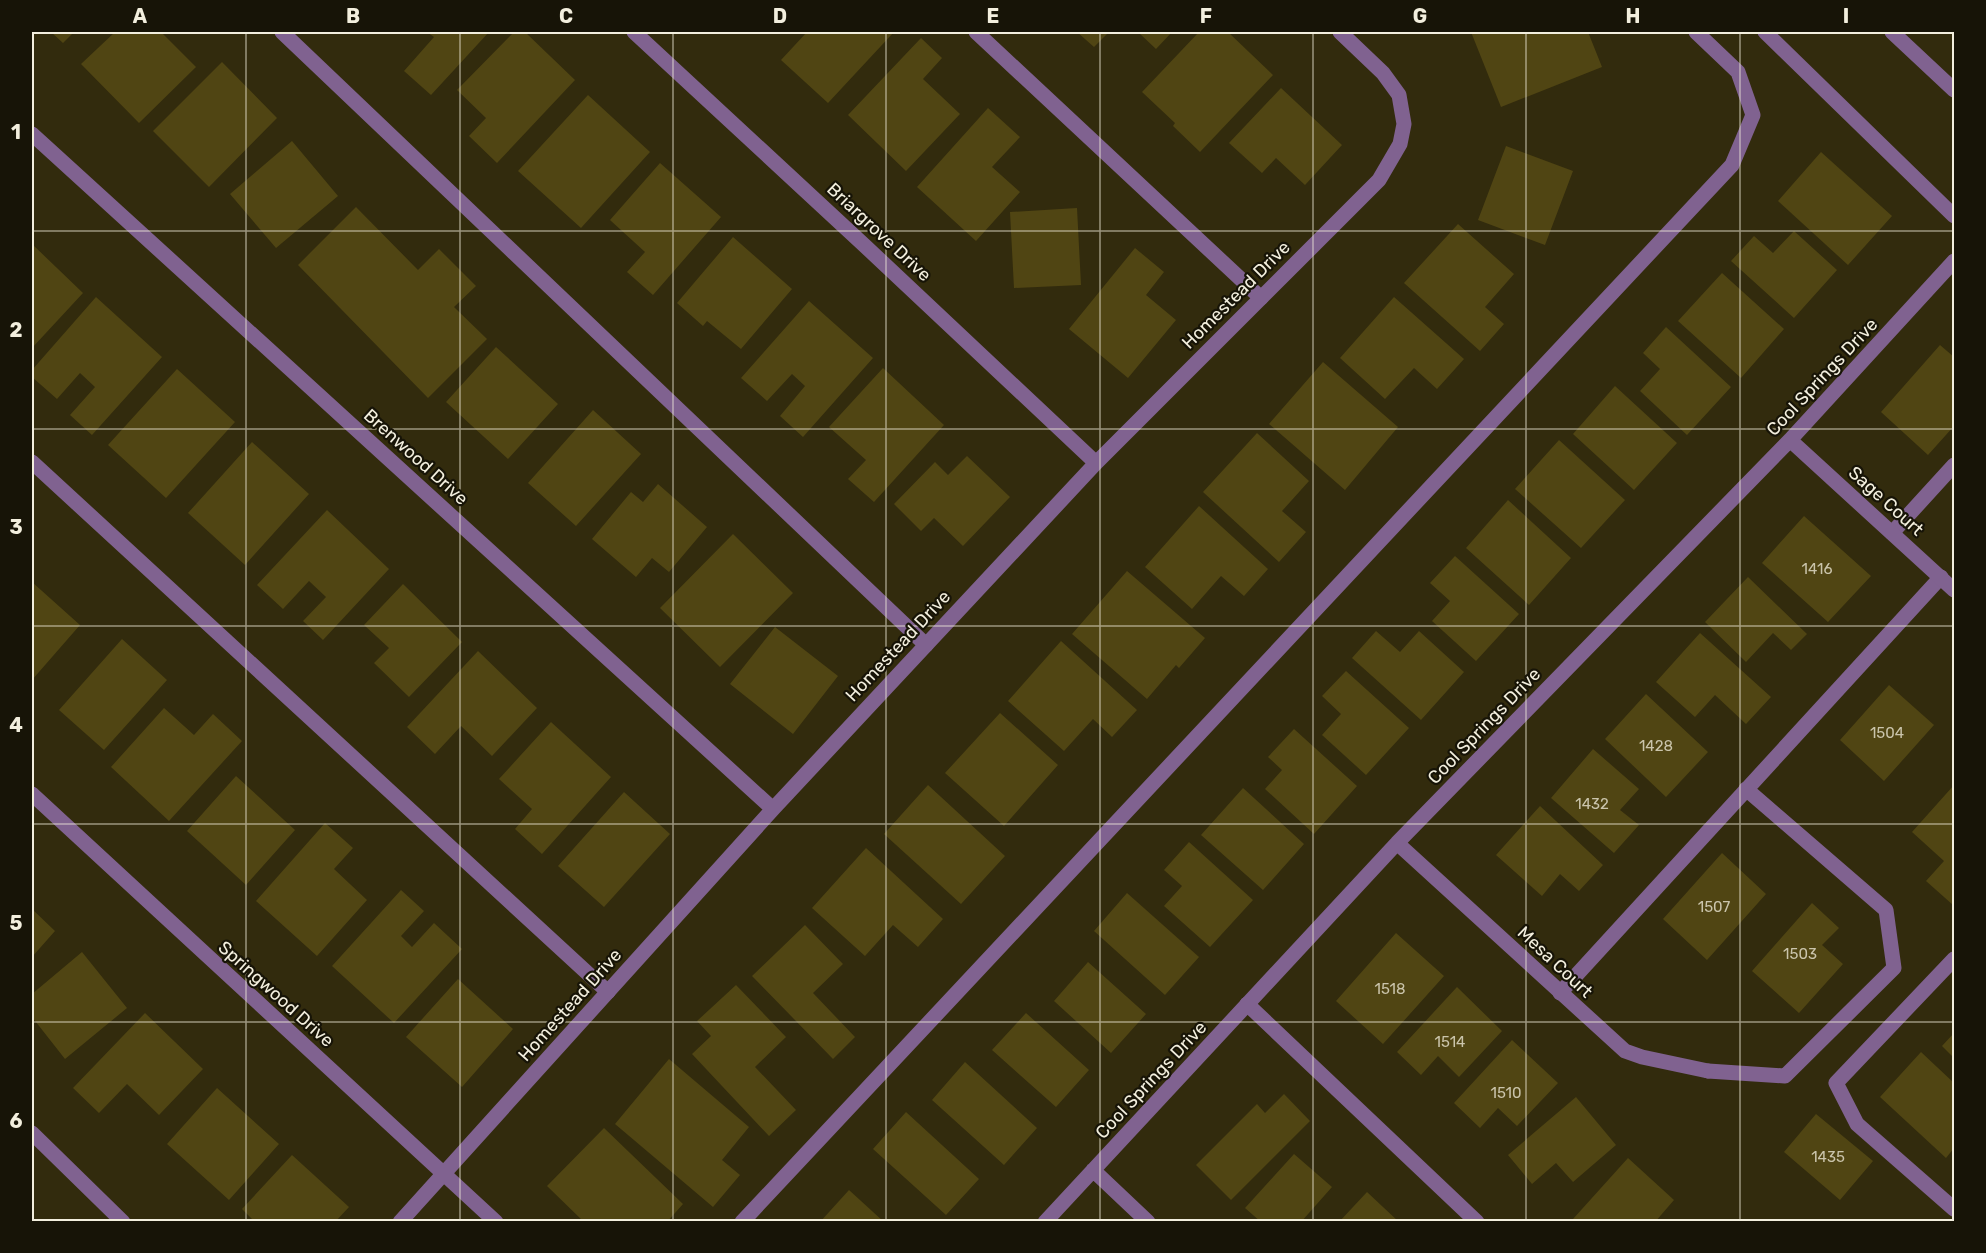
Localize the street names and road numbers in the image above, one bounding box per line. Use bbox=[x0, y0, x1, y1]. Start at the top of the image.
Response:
street label: Briargrove Drive bbox=[822, 178, 936, 286]
street label: Homestead Drive bbox=[1177, 236, 1295, 354]
street label: Cool Springs Drive bbox=[1762, 314, 1882, 440]
street label: Brenwood Drive bbox=[359, 404, 473, 510]
street label: Sage Court bbox=[1844, 462, 1928, 540]
street label: Homestead Drive bbox=[841, 586, 955, 706]
street label: Cool Springs Drive bbox=[1423, 663, 1545, 789]
street label: Mesa Court bbox=[1513, 922, 1597, 1002]
street label: Springwood Drive bbox=[214, 936, 338, 1052]
street label: Homestead Drive bbox=[514, 944, 626, 1066]
street label: Cool Springs Drive bbox=[1091, 1017, 1211, 1143]

